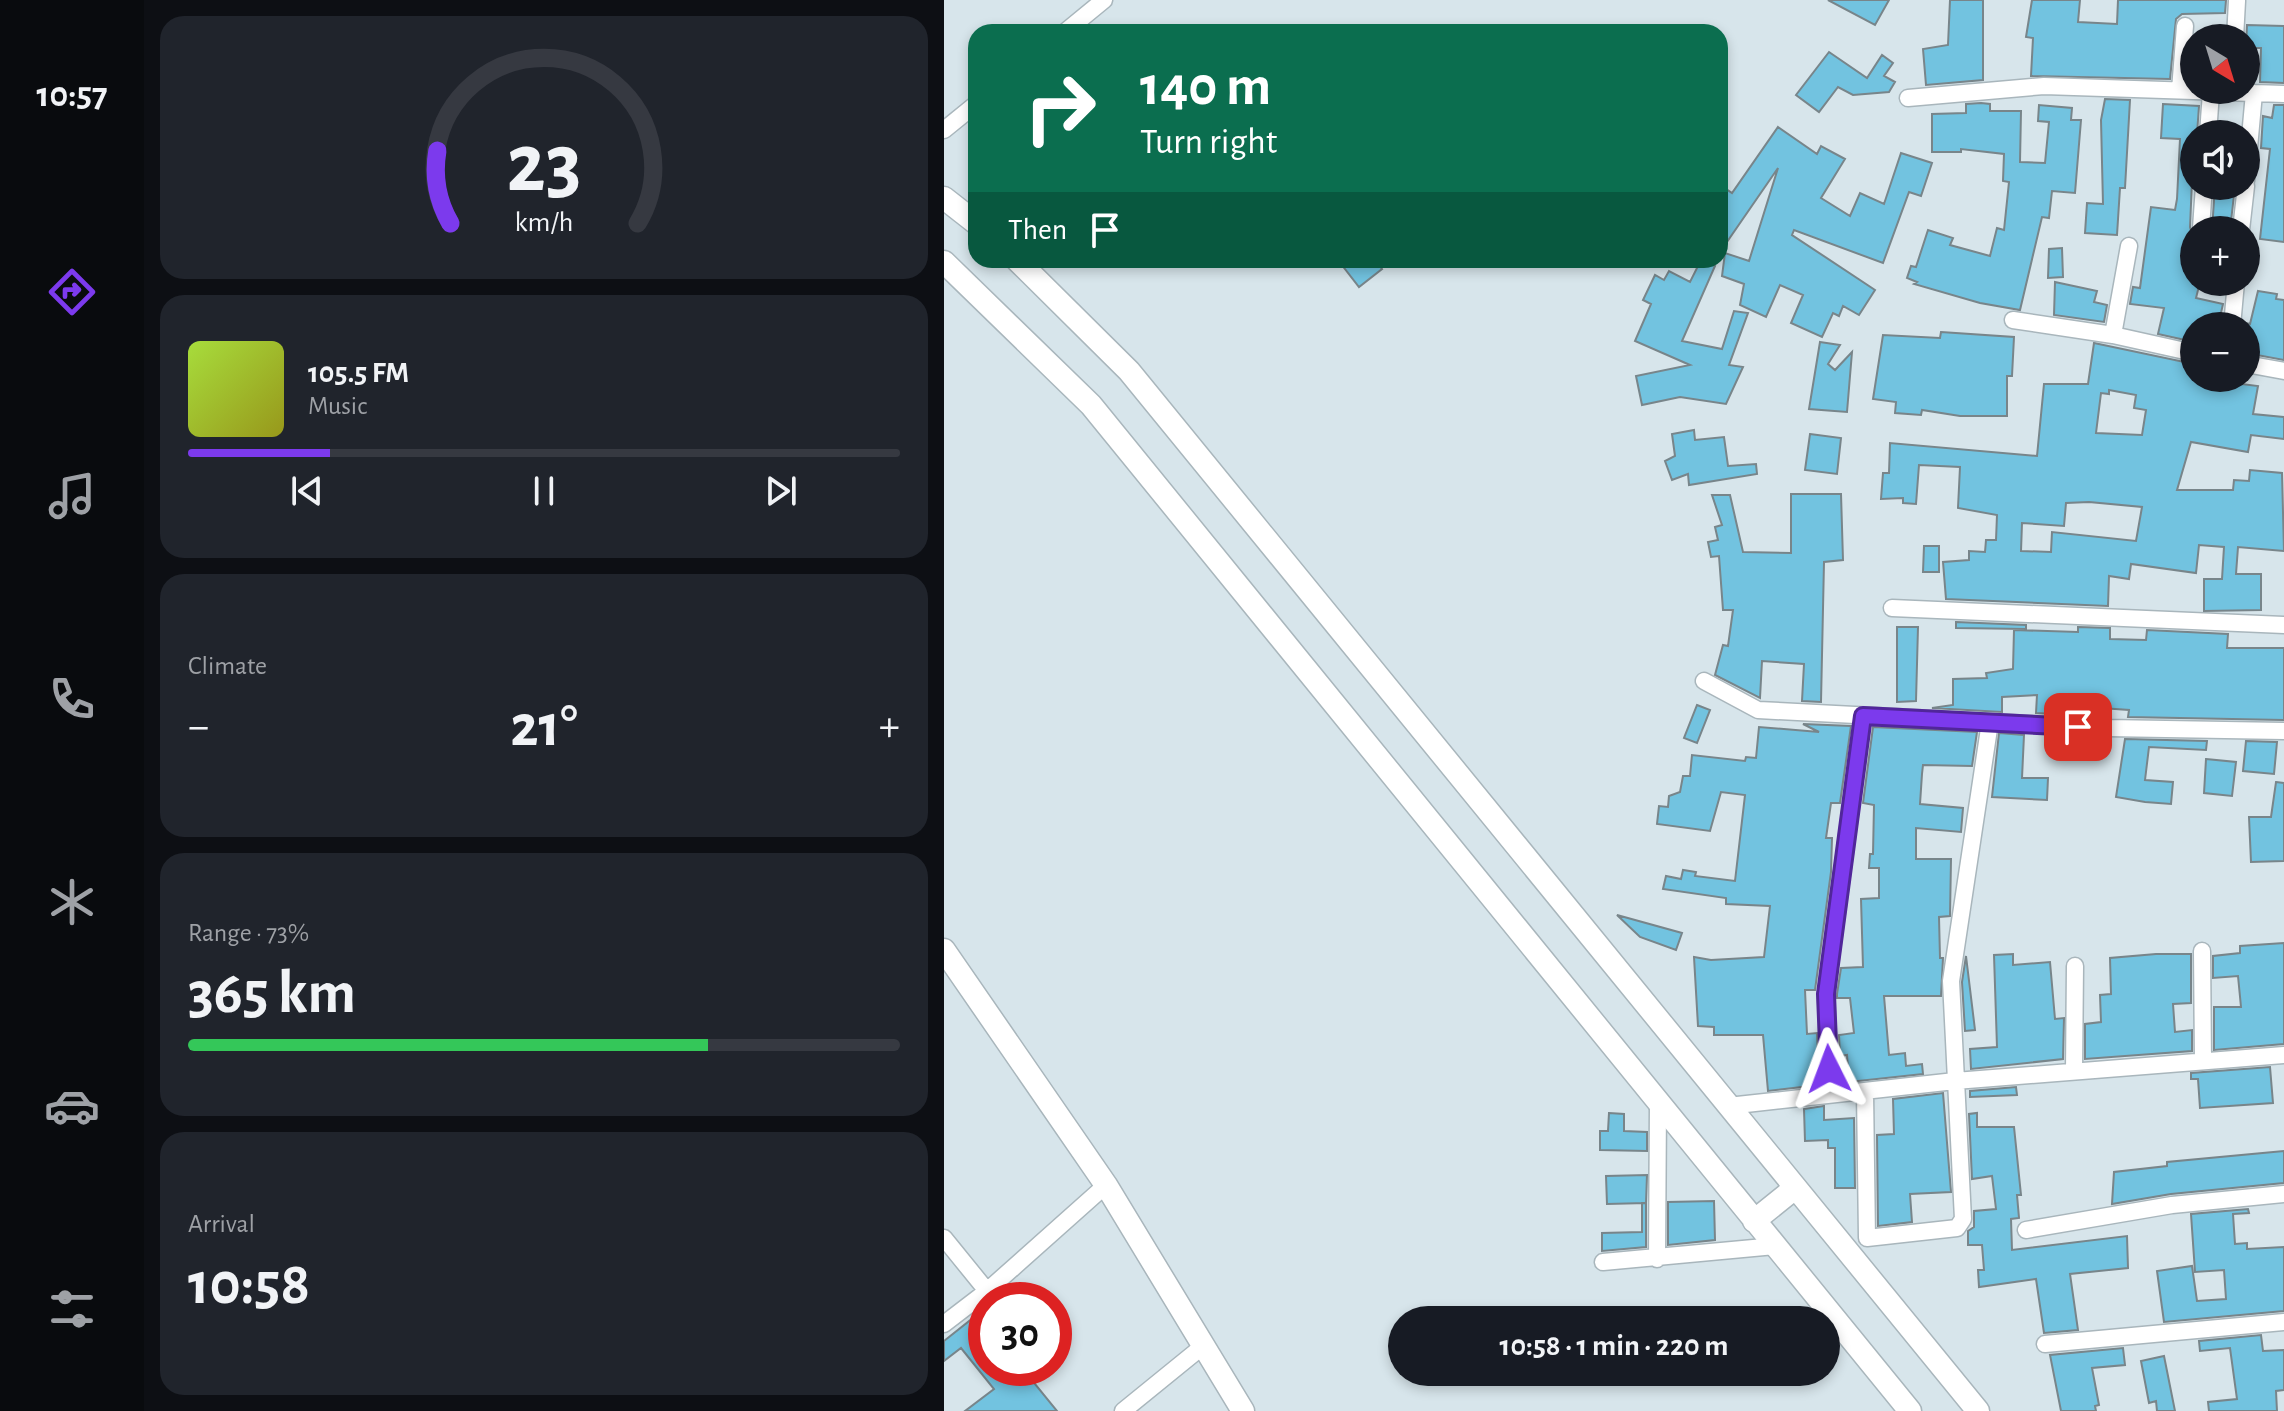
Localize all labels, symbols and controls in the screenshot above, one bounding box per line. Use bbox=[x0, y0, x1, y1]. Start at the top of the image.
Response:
north arrow bbox=[2180, 24, 2260, 104]
map controls bbox=[2180, 24, 2260, 392]
icon: right bbox=[1008, 56, 1112, 160]
text: 140 m bbox=[1140, 59, 1271, 115]
text: 10:57 bbox=[36, 77, 108, 113]
button: sound bbox=[2180, 120, 2260, 200]
text: 23 bbox=[506, 122, 582, 206]
text: Turn right bbox=[1140, 124, 1277, 160]
text: km/h bbox=[515, 208, 573, 237]
icon: arrive bbox=[1083, 208, 1127, 252]
text: Then bbox=[1008, 215, 1067, 245]
button: + bbox=[2180, 216, 2260, 296]
icon: directions bbox=[44, 264, 100, 320]
button: − bbox=[2180, 312, 2260, 392]
text: 105.5 FM bbox=[308, 358, 409, 388]
text: Music bbox=[308, 393, 367, 419]
icon: music bbox=[44, 468, 100, 524]
icon: previous bbox=[285, 469, 329, 513]
icon: pause bbox=[522, 469, 566, 513]
icon: next bbox=[759, 469, 803, 513]
text: Climate bbox=[188, 653, 267, 679]
icon: phone bbox=[44, 671, 100, 727]
pin bbox=[2044, 693, 2112, 761]
text: 21° bbox=[510, 697, 578, 757]
text: − bbox=[188, 705, 209, 749]
text: + bbox=[879, 705, 900, 749]
icon: arrive bbox=[2056, 705, 2100, 749]
icon: climate bbox=[44, 874, 100, 930]
text: Range · 73% bbox=[188, 920, 309, 946]
text: 365 km bbox=[188, 964, 356, 1024]
position arrow bbox=[1787, 1027, 1871, 1111]
icon: car bbox=[44, 1078, 100, 1134]
text: Arrival bbox=[188, 1211, 255, 1237]
text: 10:58 bbox=[188, 1255, 310, 1315]
icon: filters bbox=[44, 1281, 100, 1337]
speed limit sign: 30 bbox=[968, 1282, 1072, 1386]
text: 10:58 · 1 min · 220 m bbox=[1500, 1331, 1728, 1361]

